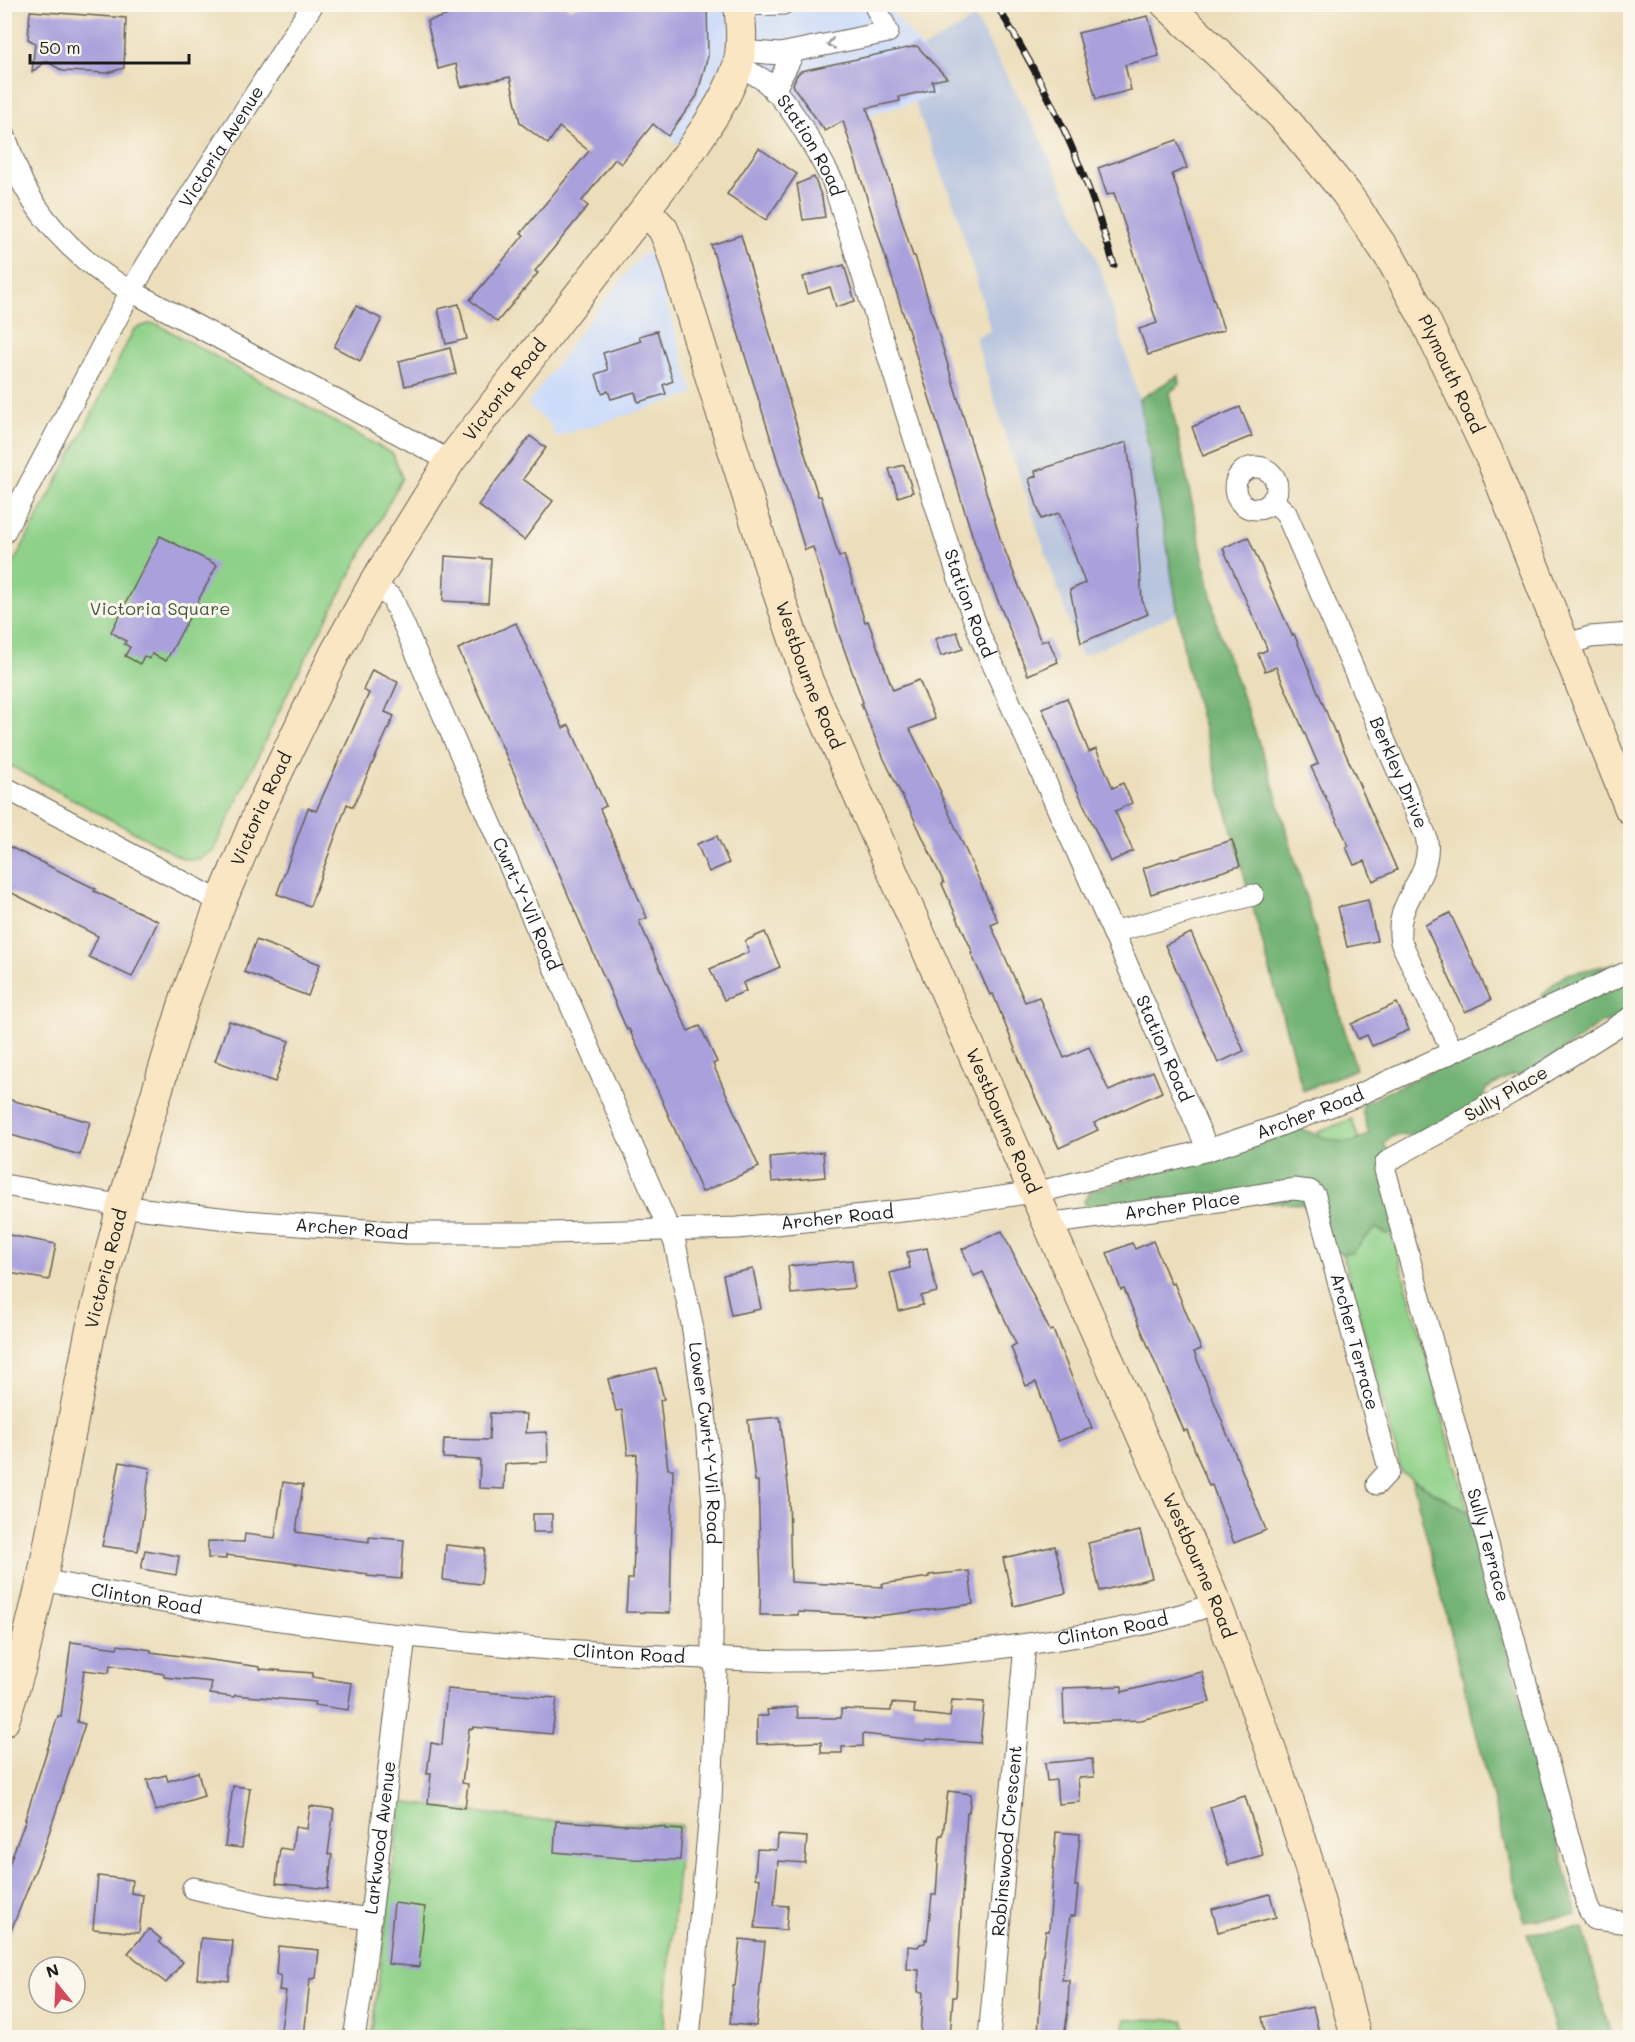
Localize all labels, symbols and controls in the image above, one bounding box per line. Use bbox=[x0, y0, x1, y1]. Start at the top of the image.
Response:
scale bar bbox=[30, 27, 189, 65]
text: 50 m bbox=[39, 35, 81, 59]
one-way arrow bbox=[826, 37, 836, 50]
street label: Victoria Avenue bbox=[173, 81, 269, 212]
street label: Station Road bbox=[772, 89, 850, 199]
street label: Plymouth Road bbox=[1413, 310, 1490, 437]
street label: Victoria Road bbox=[457, 334, 551, 445]
street label: Station Road bbox=[939, 546, 1001, 661]
park label: Victoria Square bbox=[90, 596, 230, 620]
street label: Westbourne Road bbox=[771, 598, 850, 752]
street label: Berkley Drive bbox=[1365, 713, 1434, 832]
street label: Victoria Road bbox=[225, 748, 297, 869]
street label: Cwrt-Y-Vil Road bbox=[487, 833, 567, 974]
street label: Station Road bbox=[1131, 991, 1198, 1105]
street label: Westbourne Road bbox=[961, 1044, 1046, 1197]
street label: Sully Place bbox=[1459, 1060, 1552, 1127]
street label: Archer Road bbox=[1253, 1081, 1367, 1144]
street label: Archer Place bbox=[1123, 1185, 1242, 1225]
street label: Archer Road bbox=[780, 1199, 895, 1234]
street label: Victoria Road bbox=[79, 1206, 132, 1331]
street label: Archer Road bbox=[295, 1212, 409, 1244]
street label: Archer Terrace bbox=[1325, 1270, 1385, 1412]
street label: Lower Cwrt-Y-Vil Road bbox=[684, 1340, 726, 1544]
street label: Sully Terrace bbox=[1462, 1485, 1516, 1604]
street label: Westbourne Road bbox=[1158, 1489, 1241, 1642]
street label: Clinton Road bbox=[89, 1577, 204, 1619]
street label: Clinton Road bbox=[1055, 1606, 1170, 1650]
street label: Clinton Road bbox=[572, 1638, 686, 1668]
street label: Robinswood Crescent bbox=[985, 1744, 1027, 1937]
street label: Larkwood Avenue bbox=[358, 1760, 401, 1916]
north arrow bbox=[27, 1955, 87, 2015]
text: N bbox=[43, 1958, 61, 1982]

